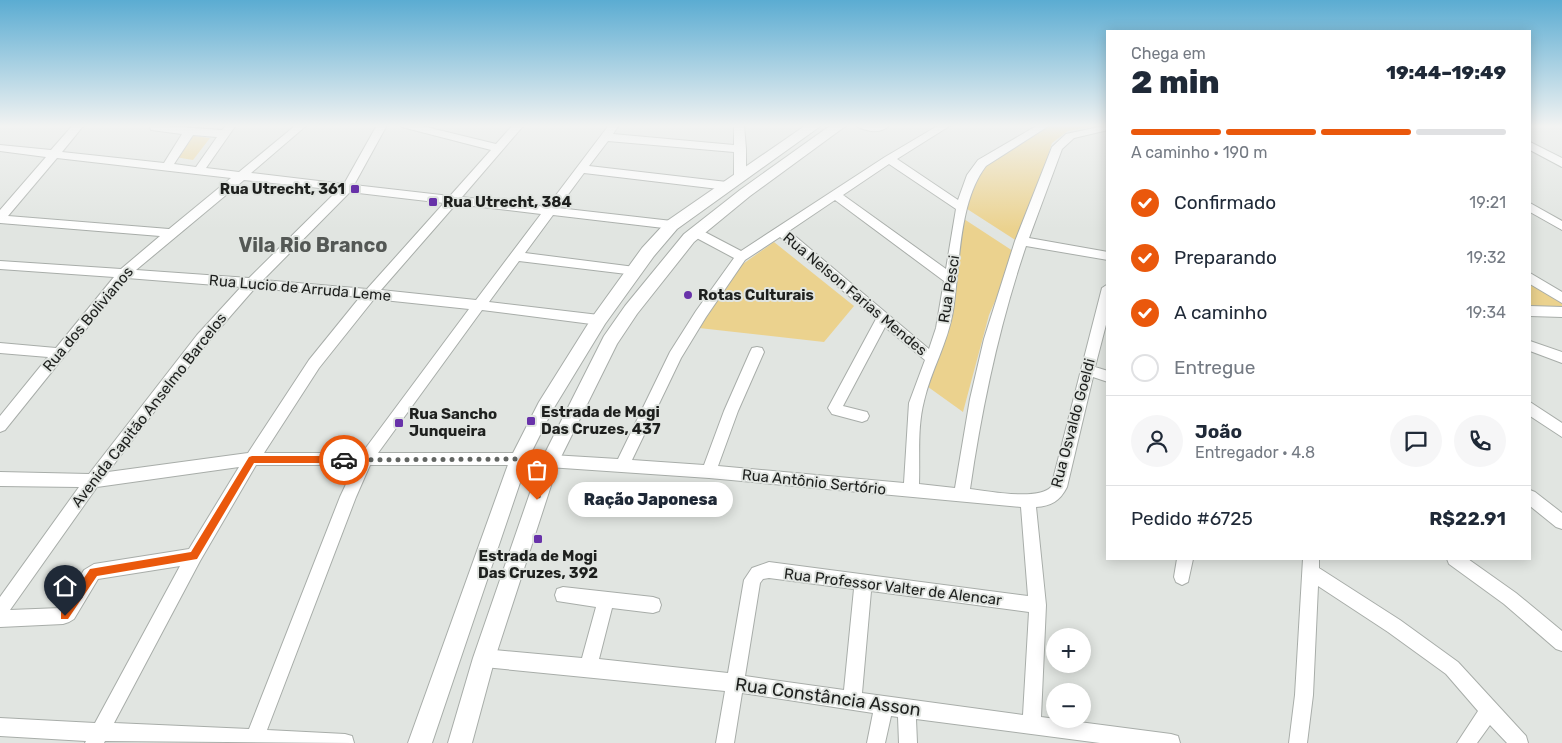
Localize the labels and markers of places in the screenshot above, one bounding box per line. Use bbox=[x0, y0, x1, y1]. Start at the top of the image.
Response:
place label: Rua Utrecht, 361 bbox=[220, 180, 345, 198]
marker: Rua Utrecht, 361 bbox=[349, 183, 361, 195]
place label: Rua Utrecht, 384 bbox=[443, 193, 572, 211]
marker: Rua Utrecht, 384 bbox=[427, 196, 439, 208]
place label: Rotas Culturais bbox=[698, 286, 814, 304]
marker: Rotas Culturais bbox=[682, 289, 694, 301]
place label: Estrada de Mogi Das Cruzes, 437 bbox=[541, 403, 661, 438]
place label: Rua Sancho Junqueira bbox=[409, 405, 497, 440]
marker: Estrada de Mogi Das Cruzes, 437 bbox=[525, 415, 537, 427]
marker: Rua Sancho Junqueira bbox=[393, 417, 405, 429]
pin bbox=[516, 449, 558, 500]
callout: Ração Japonesa bbox=[567, 482, 732, 518]
marker: Estrada de Mogi Das Cruzes, 392 bbox=[532, 533, 544, 545]
place label: Estrada de Mogi Das Cruzes, 392 bbox=[478, 547, 598, 582]
pin bbox=[44, 565, 86, 616]

